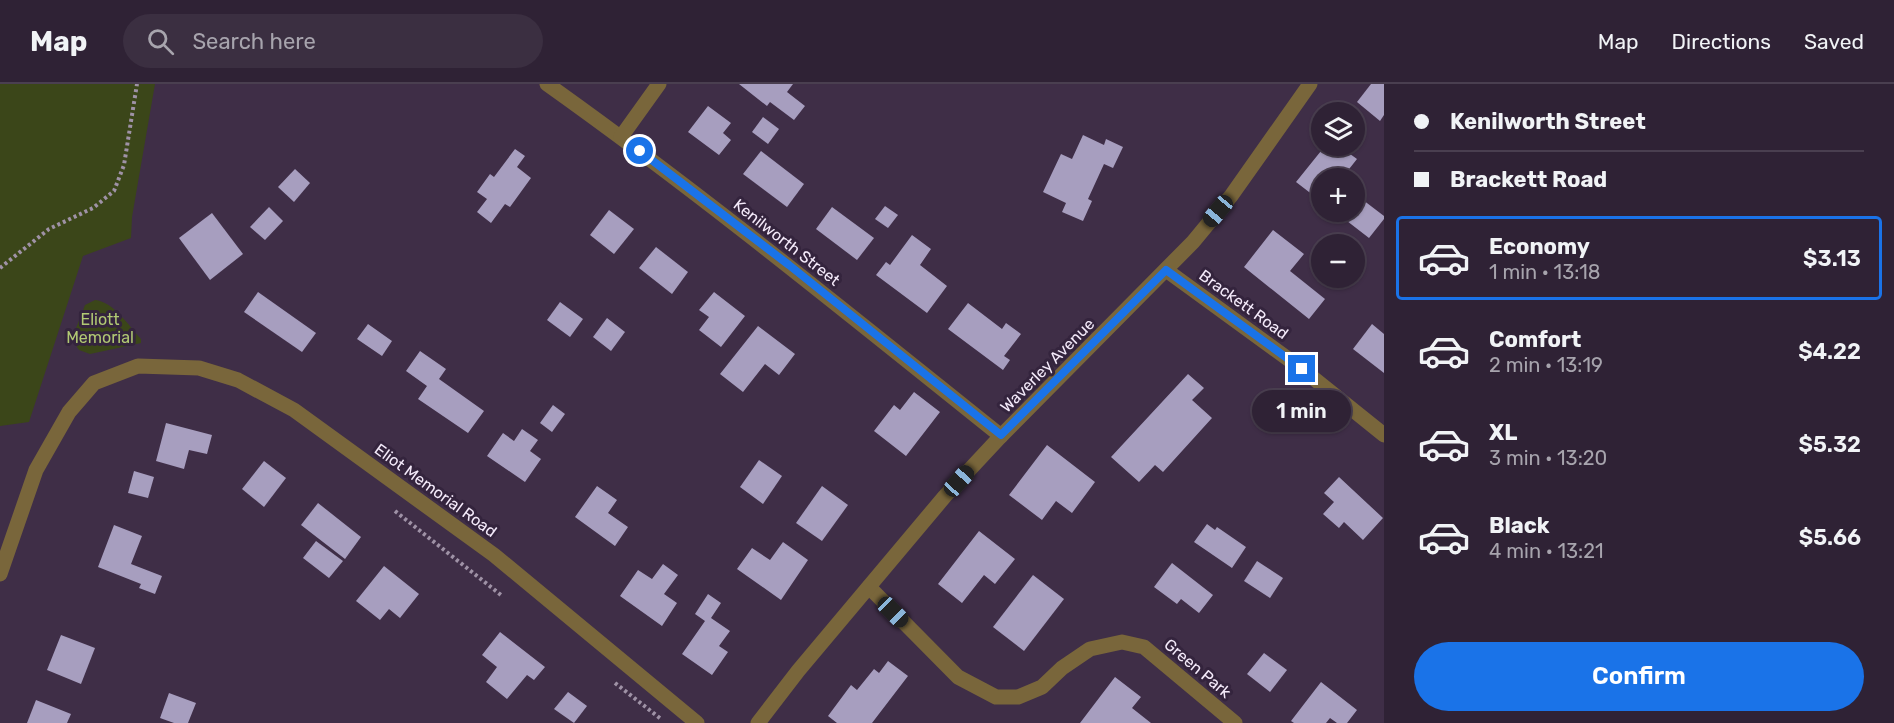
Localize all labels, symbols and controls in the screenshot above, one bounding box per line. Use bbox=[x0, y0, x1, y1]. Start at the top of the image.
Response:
search box bbox=[123, 14, 543, 68]
text: Map bbox=[30, 25, 87, 58]
icon: search bbox=[144, 25, 177, 58]
text: Search here bbox=[192, 28, 316, 55]
text: Map bbox=[1598, 29, 1639, 54]
text: Directions bbox=[1672, 29, 1771, 54]
text: Saved bbox=[1804, 29, 1864, 54]
map controls bbox=[1311, 102, 1365, 288]
button: layers bbox=[1311, 102, 1365, 156]
text: Kenilworth Street bbox=[1450, 108, 1646, 135]
route start bbox=[626, 137, 653, 164]
text: Brackett Road bbox=[1450, 166, 1607, 193]
button: + bbox=[1311, 168, 1365, 222]
car bbox=[1200, 191, 1236, 231]
street label: Kenilworth Street bbox=[730, 195, 844, 290]
icon: car bbox=[1417, 231, 1471, 285]
text: Economy bbox=[1489, 233, 1590, 260]
button: − bbox=[1311, 234, 1365, 288]
text: $3.13 bbox=[1803, 245, 1861, 272]
text: 1 min · 13:18 bbox=[1489, 260, 1601, 284]
street label: Brackett Road bbox=[1195, 266, 1292, 343]
park label: Eliott Memorial bbox=[66, 310, 134, 347]
street label: Waverley Avenue bbox=[996, 314, 1098, 416]
icon: car bbox=[1417, 324, 1471, 378]
text: Comfort bbox=[1489, 326, 1581, 353]
text: $4.22 bbox=[1798, 338, 1861, 365]
text: 2 min · 13:19 bbox=[1489, 353, 1603, 377]
route end bbox=[1288, 355, 1315, 382]
callout: 1 min bbox=[1252, 390, 1352, 432]
text: 1 min bbox=[1276, 399, 1327, 423]
icon: car bbox=[1417, 417, 1471, 471]
text: XL bbox=[1489, 419, 1517, 446]
text: $5.32 bbox=[1799, 431, 1861, 458]
street label: Eliot Memorial Road bbox=[371, 440, 500, 541]
text: 3 min · 13:20 bbox=[1489, 446, 1607, 470]
car bbox=[940, 462, 978, 500]
icon: car bbox=[1417, 510, 1471, 564]
text: Black bbox=[1489, 512, 1550, 539]
text: $5.66 bbox=[1799, 524, 1861, 551]
text: 4 min · 13:21 bbox=[1489, 539, 1603, 563]
car bbox=[874, 593, 912, 631]
street label: Green Park bbox=[1160, 635, 1236, 702]
button: Confirm bbox=[1414, 642, 1864, 711]

